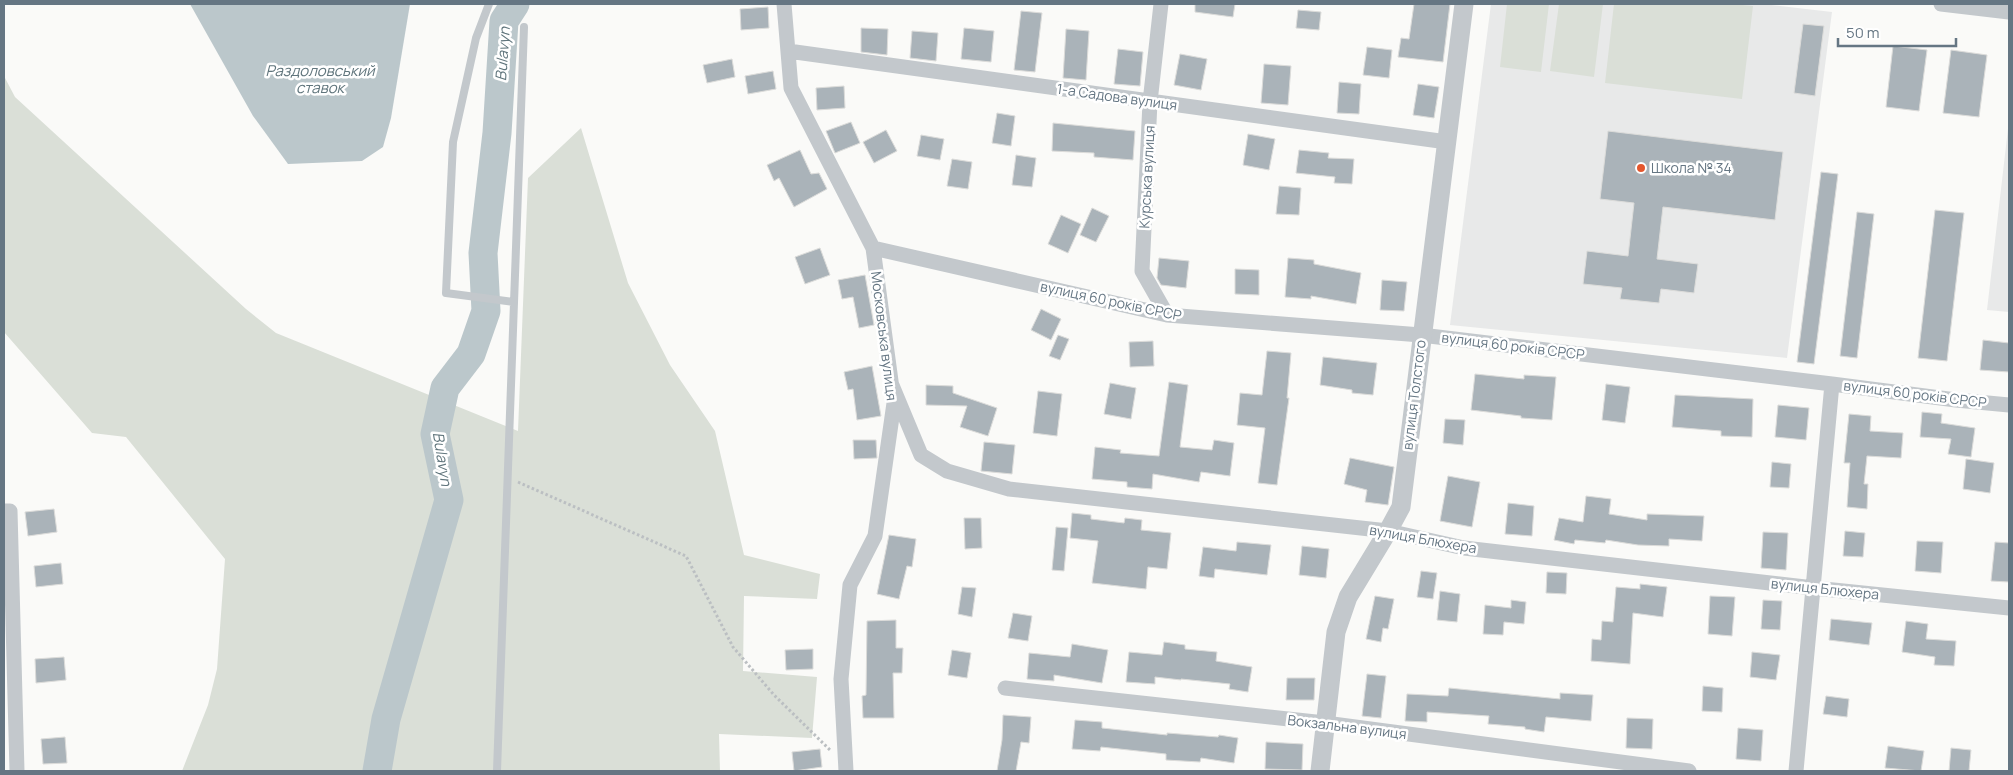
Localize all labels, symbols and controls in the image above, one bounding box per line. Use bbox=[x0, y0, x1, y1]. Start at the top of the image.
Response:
scale bar bbox=[1838, 15, 1956, 47]
text: 50 m bbox=[1846, 22, 1880, 43]
water label: Bulavyn bbox=[490, 25, 515, 82]
water label: Раздоловський ставок bbox=[265, 60, 376, 98]
street label: 1-а Садова вулиця bbox=[1056, 79, 1179, 114]
street label: Курська вулиця bbox=[1134, 125, 1159, 229]
place label: Школа № 34 bbox=[1651, 158, 1732, 177]
marker: Школа № 34 bbox=[1635, 162, 1647, 174]
street label: Московська вулиця bbox=[867, 270, 902, 402]
street label: вулиця 60 років СРСР bbox=[1039, 276, 1184, 325]
street label: вулиця 60 років СРСР bbox=[1441, 327, 1586, 364]
street label: вулиця Толстого bbox=[1397, 339, 1430, 451]
street label: вулиця 60 років СРСР bbox=[1843, 375, 1988, 412]
water label: Bulavyn bbox=[428, 431, 457, 488]
street label: вулиця Блюхера bbox=[1368, 520, 1478, 557]
street label: вулиця Блюхера bbox=[1770, 573, 1880, 604]
street label: Вокзальна вулиця bbox=[1286, 710, 1408, 743]

